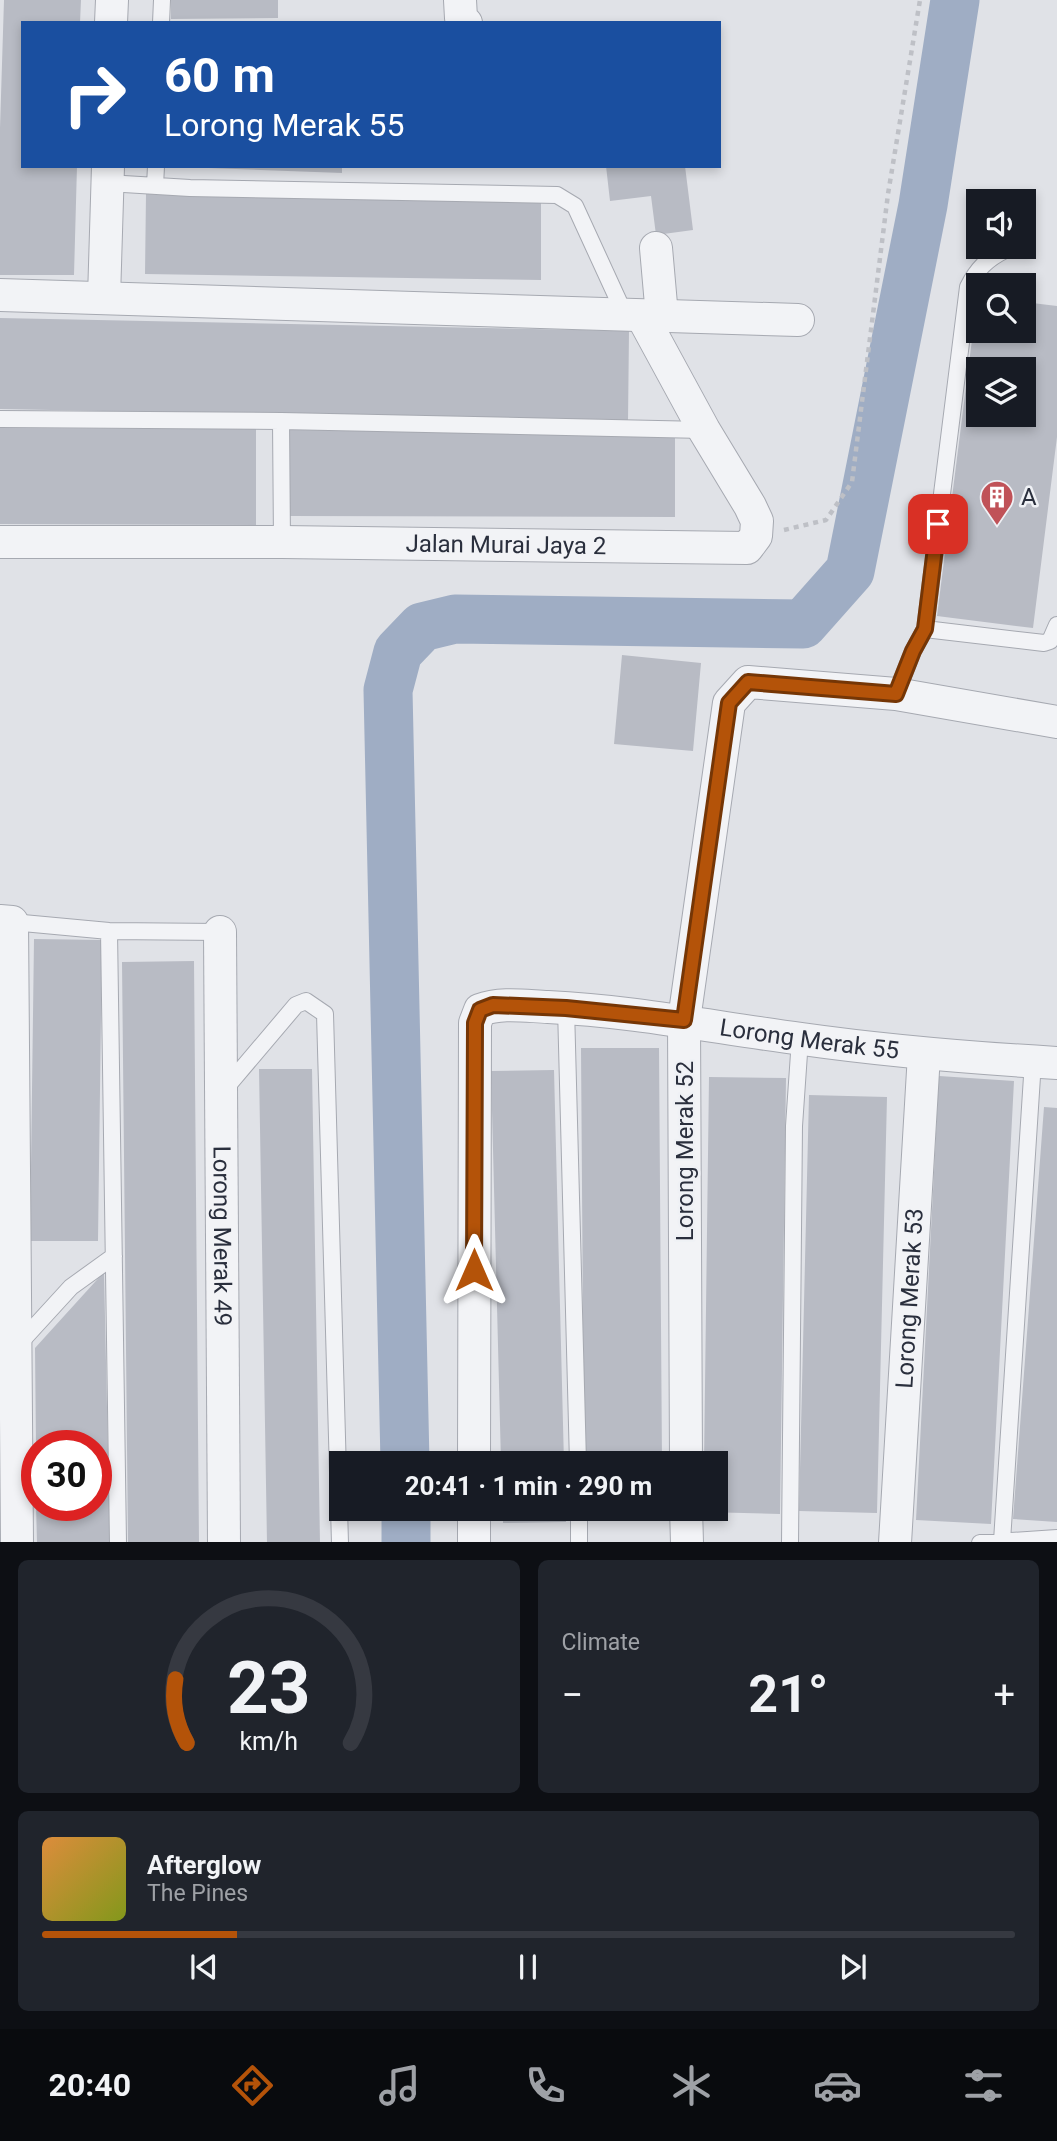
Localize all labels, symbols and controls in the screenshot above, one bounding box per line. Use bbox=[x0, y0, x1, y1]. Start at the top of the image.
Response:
text: 60 m bbox=[164, 47, 275, 104]
icon: right bbox=[49, 49, 140, 140]
text: Lorong Merak 55 bbox=[164, 106, 405, 144]
map controls bbox=[966, 189, 1036, 427]
button: sound bbox=[966, 189, 1036, 259]
button: search bbox=[966, 273, 1036, 343]
button: layers bbox=[966, 357, 1036, 427]
building icon: A bbox=[978, 478, 1016, 527]
place label: A bbox=[1021, 483, 1037, 511]
pin bbox=[908, 494, 968, 554]
icon: arrive bbox=[919, 505, 957, 543]
street label: Jalan Murai Jaya 2 bbox=[405, 530, 607, 560]
street label: Lorong Merak 55 bbox=[718, 1013, 900, 1065]
street label: Lorong Merak 52 bbox=[671, 1061, 699, 1241]
street label: Lorong Merak 49 bbox=[207, 1146, 237, 1326]
street label: Lorong Merak 53 bbox=[890, 1208, 929, 1389]
position arrow bbox=[437, 1233, 511, 1307]
speed limit sign: 30 bbox=[21, 1430, 112, 1521]
text: 20:41 · 1 min · 290 m bbox=[405, 1471, 652, 1501]
text: Climate bbox=[562, 1629, 640, 1656]
text: 23 bbox=[227, 1645, 311, 1731]
text: 21° bbox=[748, 1664, 828, 1725]
text: − bbox=[562, 1673, 583, 1717]
text: + bbox=[993, 1673, 1015, 1717]
text: km/h bbox=[239, 1726, 298, 1755]
text: Afterglow bbox=[147, 1850, 261, 1880]
text: The Pines bbox=[147, 1880, 248, 1907]
icon: previous bbox=[185, 1948, 223, 1986]
icon: pause bbox=[509, 1948, 547, 1986]
icon: next bbox=[834, 1948, 872, 1986]
icon: directions bbox=[228, 2061, 277, 2110]
icon: music bbox=[375, 2061, 424, 2110]
icon: phone bbox=[521, 2061, 570, 2110]
icon: climate bbox=[667, 2061, 716, 2110]
icon: car bbox=[813, 2061, 862, 2110]
icon: filters bbox=[959, 2061, 1008, 2110]
text: 20:40 bbox=[49, 2066, 131, 2104]

